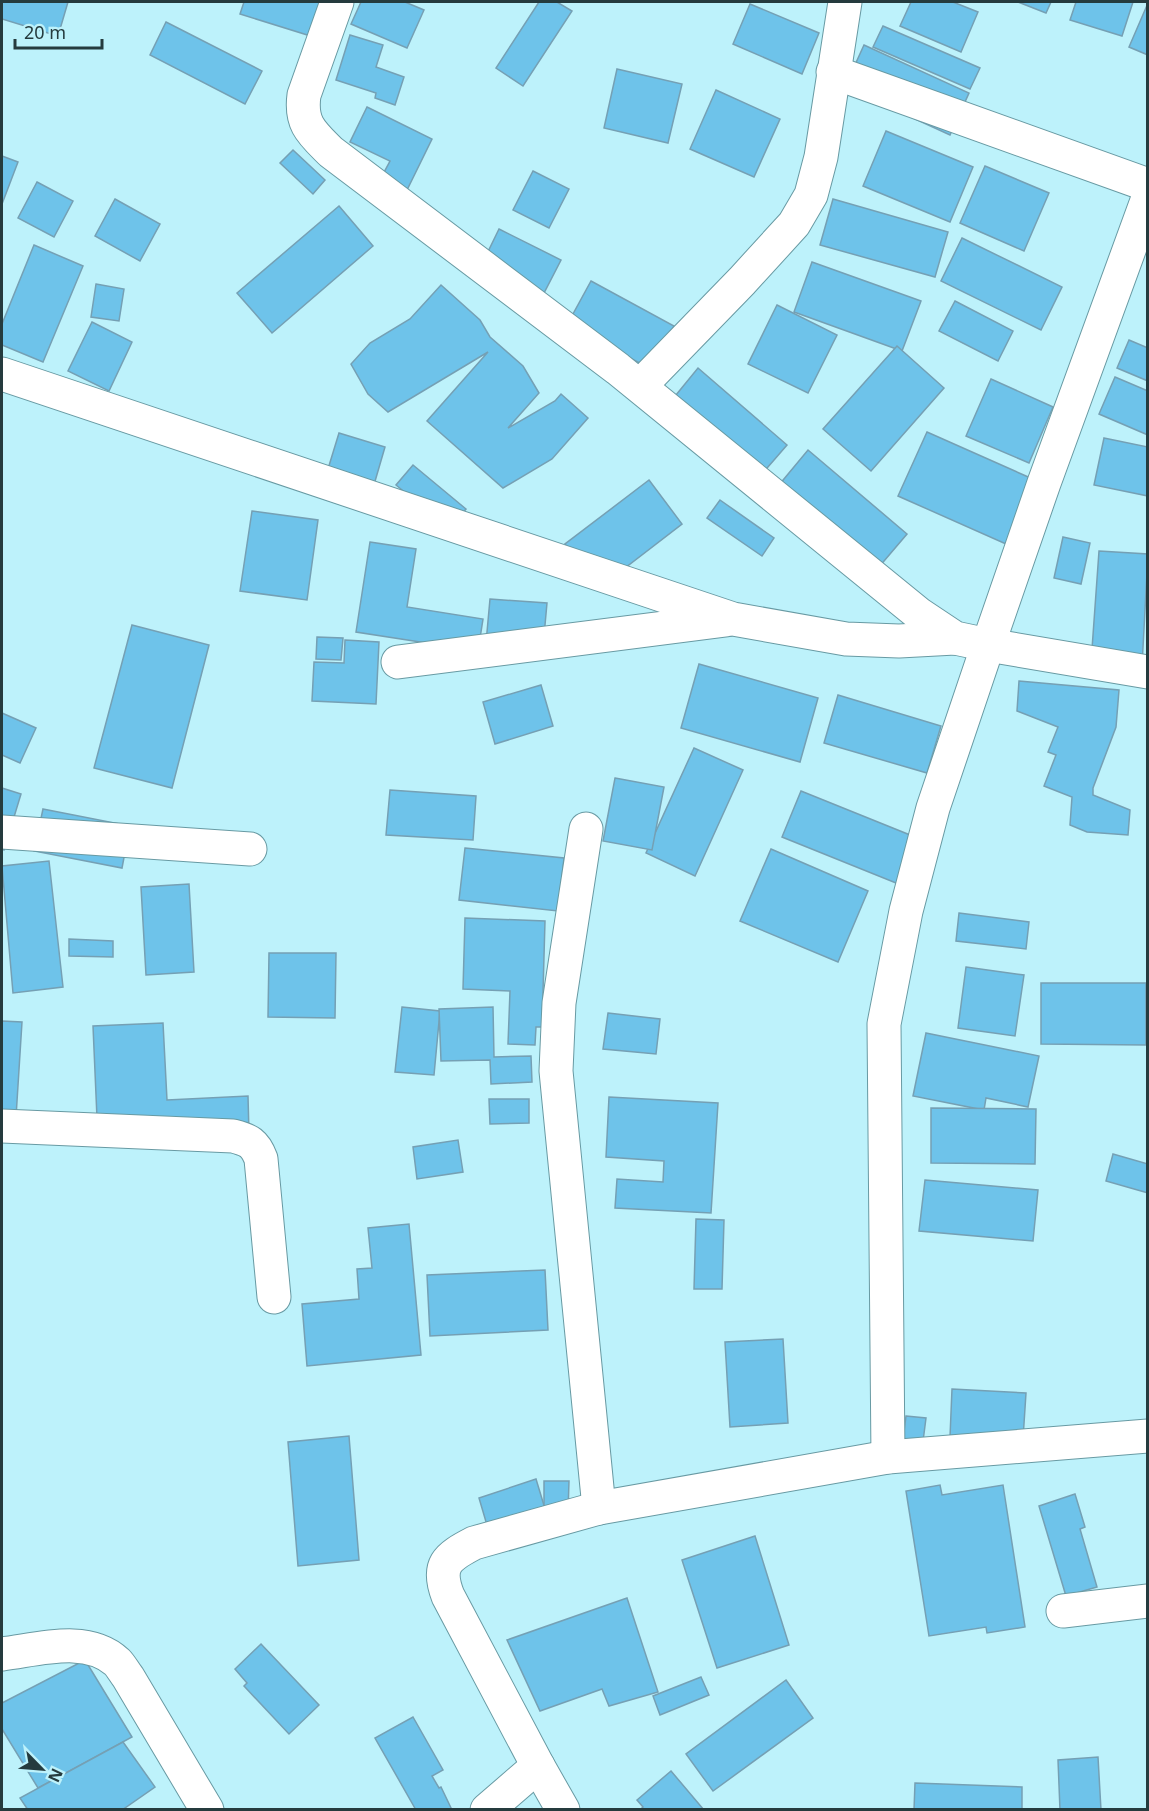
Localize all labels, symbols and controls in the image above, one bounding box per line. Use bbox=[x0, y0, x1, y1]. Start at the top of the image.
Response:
scale bar bbox=[15, 12, 102, 50]
text: 20 m bbox=[24, 20, 66, 44]
north arrow bbox=[12, 1739, 72, 1799]
text: N bbox=[43, 1765, 68, 1786]

